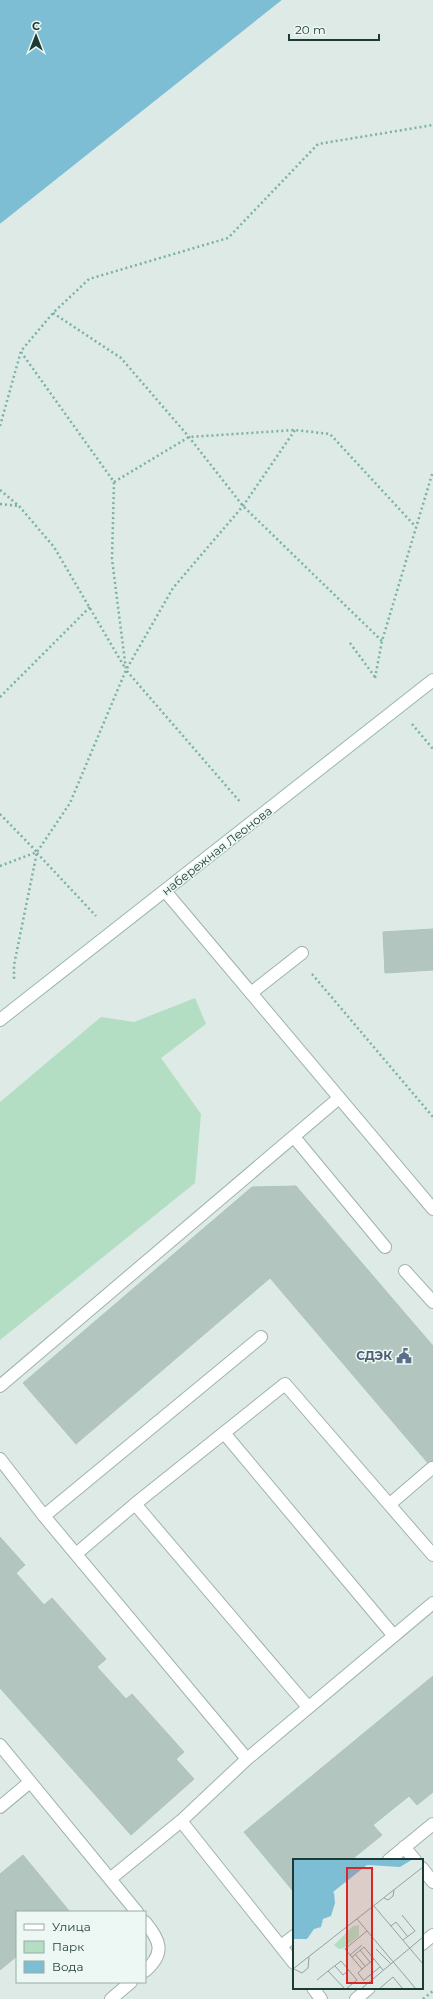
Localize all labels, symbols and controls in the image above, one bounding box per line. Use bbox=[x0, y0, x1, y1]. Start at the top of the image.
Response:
north arrow bbox=[16, 16, 56, 56]
scale bar bbox=[289, 16, 379, 42]
text: С bbox=[32, 19, 40, 33]
text: 20 m bbox=[295, 22, 326, 37]
street label: набережная Леонова bbox=[159, 803, 275, 898]
public building icon: СДЭК bbox=[395, 1347, 413, 1365]
place label: СДЭК bbox=[356, 1348, 392, 1363]
inset map bbox=[293, 1859, 423, 1989]
legend bbox=[16, 1911, 146, 1983]
text: Улица bbox=[52, 1919, 91, 1934]
text: Парк bbox=[52, 1939, 84, 1954]
text: Вода bbox=[52, 1959, 83, 1974]

